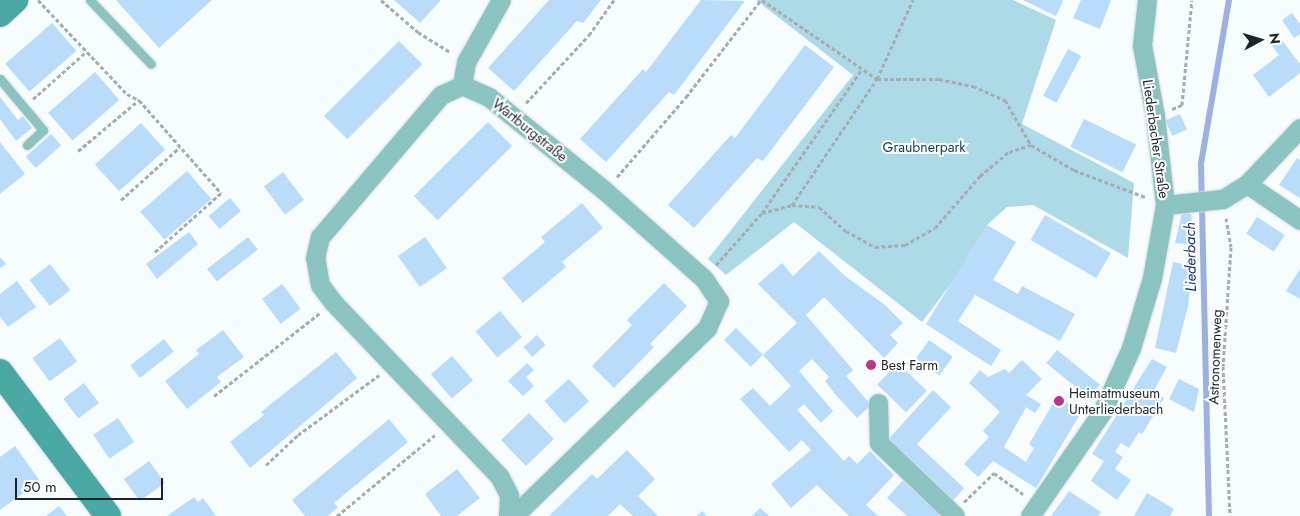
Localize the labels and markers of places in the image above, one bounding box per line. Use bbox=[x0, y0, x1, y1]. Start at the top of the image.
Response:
place label: Best Farm bbox=[881, 357, 938, 373]
marker: Best Farm bbox=[865, 359, 877, 371]
place label: Heimatmuseum Unterliederbach bbox=[1069, 385, 1163, 418]
marker: Heimatmuseum Unterliederbach bbox=[1053, 395, 1065, 407]

